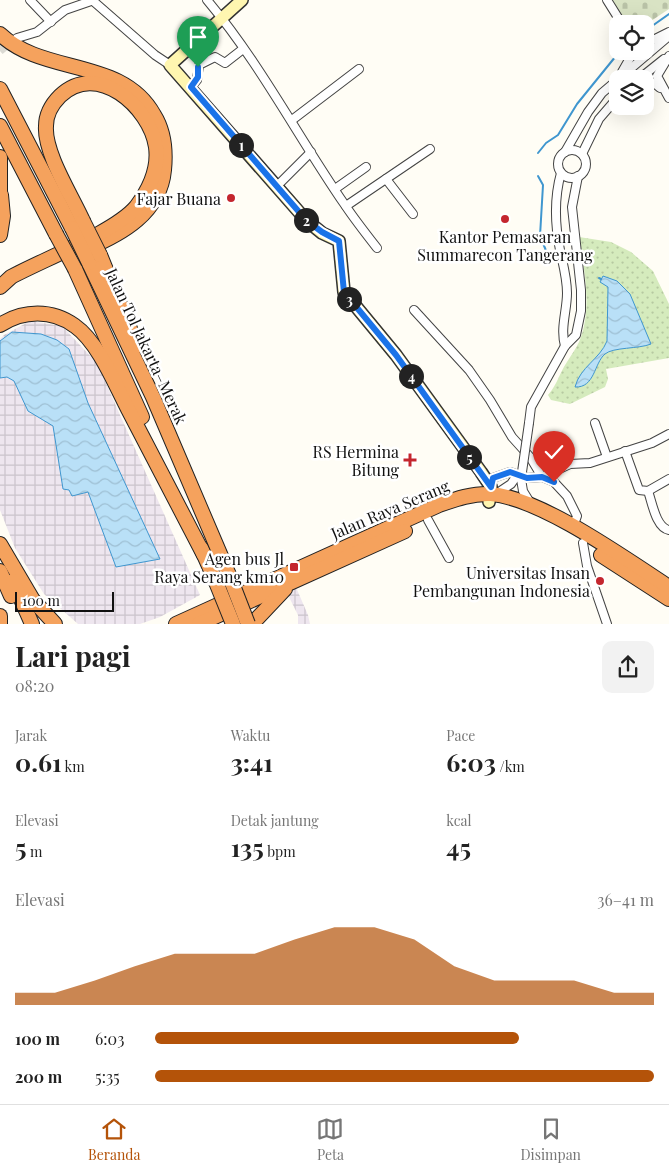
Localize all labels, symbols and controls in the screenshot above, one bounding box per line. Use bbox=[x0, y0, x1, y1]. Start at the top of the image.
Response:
map controls bbox=[609, 15, 654, 115]
button: locate bbox=[609, 15, 654, 60]
pin bbox=[177, 16, 219, 67]
icon: arrive bbox=[184, 23, 212, 51]
button: layers bbox=[609, 70, 654, 115]
pin: 1 bbox=[228, 132, 254, 158]
text: 1 bbox=[239, 136, 244, 155]
place label: Fajar Buana bbox=[136, 188, 221, 209]
marker: Fajar Buana bbox=[225, 192, 237, 204]
pin: 2 bbox=[294, 208, 318, 232]
text: 2 bbox=[303, 211, 310, 230]
marker: Kantor Pemasaran Summarecon Tangerang bbox=[499, 213, 511, 225]
place label: Kantor Pemasaran Summarecon Tangerang bbox=[417, 226, 593, 265]
street label: Jalan Tol Jakarta–Merak bbox=[101, 264, 192, 428]
pin: 3 bbox=[336, 286, 362, 312]
text: 3 bbox=[346, 290, 353, 309]
pin: 4 bbox=[398, 364, 424, 388]
text: 4 bbox=[408, 367, 415, 386]
pin bbox=[533, 431, 575, 482]
icon: check bbox=[540, 438, 568, 466]
place label: RS Hermina Bitung bbox=[313, 441, 400, 480]
pin: 5 bbox=[456, 444, 482, 470]
text: 5 bbox=[466, 448, 473, 467]
marker: RS Hermina Bitung bbox=[403, 453, 417, 467]
street label: Jalan Raya Serang bbox=[327, 474, 453, 544]
place label: Agen bus Jl Raya Serang km10 bbox=[154, 548, 284, 587]
marker: Agen bus Jl Raya Serang km10 bbox=[288, 561, 300, 573]
place label: Universitas Insan Pembangunan Indonesia bbox=[413, 562, 590, 601]
marker: Universitas Insan Pembangunan Indonesia bbox=[594, 575, 606, 587]
scale bar bbox=[15, 589, 114, 612]
text: 100 m bbox=[22, 591, 60, 610]
text: Lari pagi bbox=[15, 637, 131, 674]
button: share bbox=[602, 641, 654, 693]
text: 08:20 bbox=[15, 675, 54, 696]
text: Jarak bbox=[15, 726, 47, 745]
text: Waktu bbox=[231, 726, 270, 745]
text: Pace bbox=[446, 726, 475, 745]
text: 0.61 bbox=[15, 745, 61, 778]
text: 3:41 bbox=[231, 745, 273, 778]
text: 6:03 bbox=[446, 745, 496, 778]
text: km bbox=[61, 757, 85, 776]
text: /km bbox=[496, 757, 525, 776]
text: Elevasi bbox=[15, 811, 59, 830]
text: Detak jantung bbox=[231, 811, 319, 830]
text: kcal bbox=[446, 811, 471, 830]
text: 5 bbox=[15, 830, 26, 863]
text: 135 bbox=[231, 830, 264, 863]
text: 45 bbox=[446, 830, 471, 863]
text: m bbox=[26, 842, 42, 861]
text: bpm bbox=[264, 842, 296, 861]
text: Elevasi bbox=[15, 889, 65, 910]
text: 36–41 m bbox=[597, 889, 654, 910]
text: 100 m bbox=[15, 1028, 60, 1049]
text: 6:03 bbox=[95, 1028, 124, 1049]
text: 200 m bbox=[15, 1066, 62, 1087]
text: 5:35 bbox=[95, 1066, 120, 1087]
tab: Beranda bbox=[88, 1115, 140, 1164]
tab: Peta bbox=[316, 1115, 344, 1164]
tab: Disimpan bbox=[520, 1115, 581, 1164]

